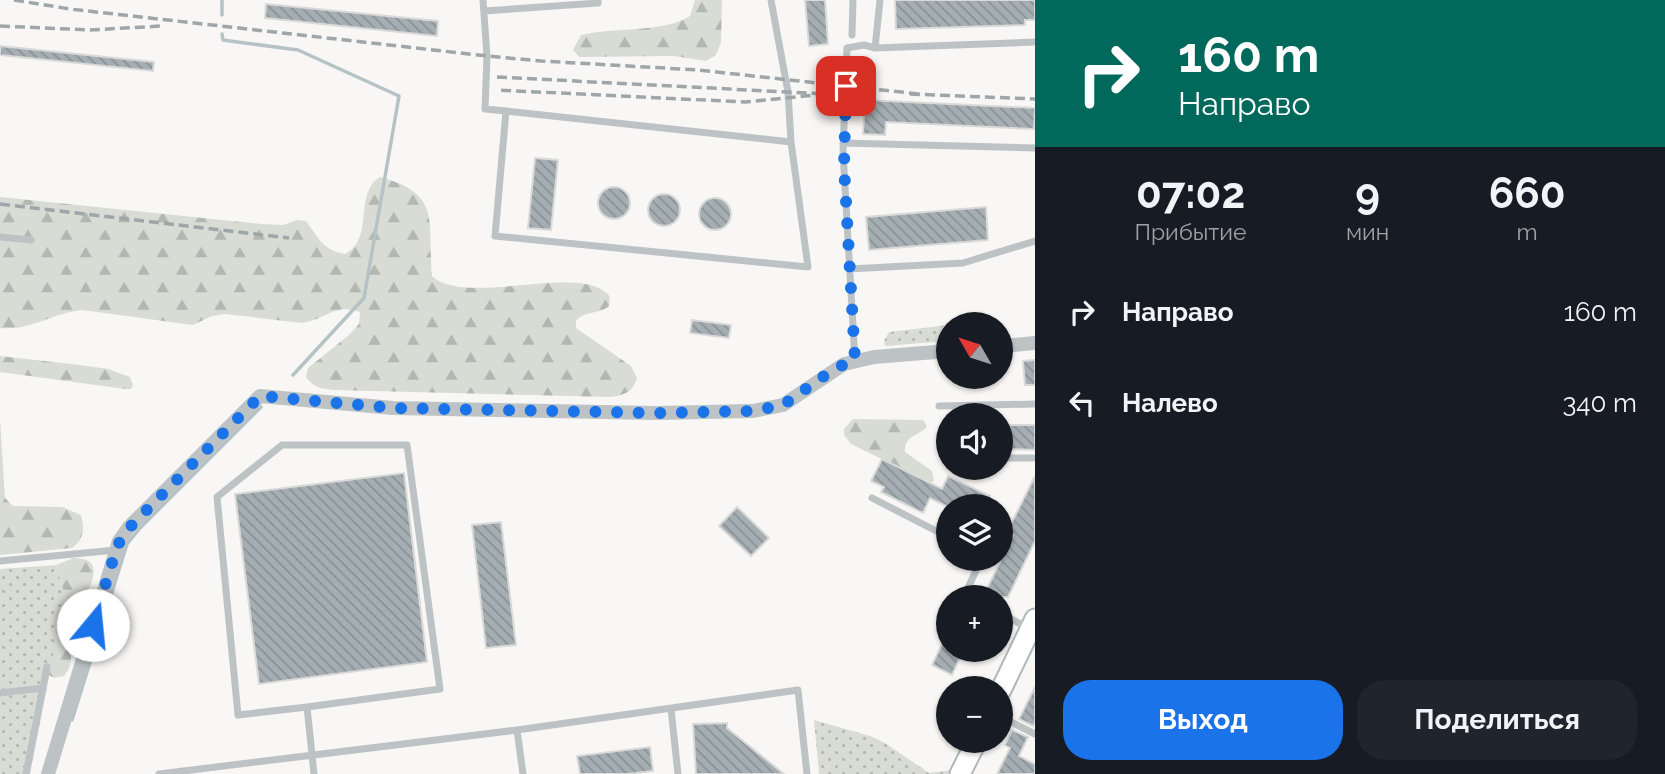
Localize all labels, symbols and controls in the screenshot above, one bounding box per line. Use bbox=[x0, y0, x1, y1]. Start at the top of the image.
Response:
text: 160 m bbox=[1178, 26, 1319, 83]
icon: right bbox=[1063, 28, 1154, 119]
pin bbox=[816, 56, 876, 116]
icon: arrive bbox=[827, 67, 865, 105]
text: Направо bbox=[1178, 85, 1310, 122]
text: 07:02 bbox=[1136, 169, 1245, 218]
text: 9 bbox=[1355, 169, 1380, 218]
text: 660 bbox=[1489, 169, 1565, 218]
text: Прибытие bbox=[1135, 218, 1247, 245]
text: мин bbox=[1346, 218, 1389, 245]
text: m bbox=[1517, 218, 1538, 245]
icon: right bbox=[1063, 293, 1101, 331]
text: Направо bbox=[1122, 297, 1233, 327]
text: 160 m bbox=[1564, 297, 1637, 327]
north arrow bbox=[936, 312, 1013, 388]
map controls bbox=[936, 312, 1013, 753]
icon: left bbox=[1063, 384, 1101, 422]
text: Налево bbox=[1122, 388, 1218, 418]
text: 340 m bbox=[1562, 388, 1637, 418]
button: sound bbox=[936, 403, 1013, 480]
button: layers bbox=[936, 494, 1013, 571]
button: + bbox=[936, 585, 1013, 662]
position arrow bbox=[56, 588, 130, 662]
button: − bbox=[936, 676, 1013, 753]
button: Выход bbox=[1063, 680, 1343, 760]
button: Поделиться bbox=[1357, 680, 1637, 760]

